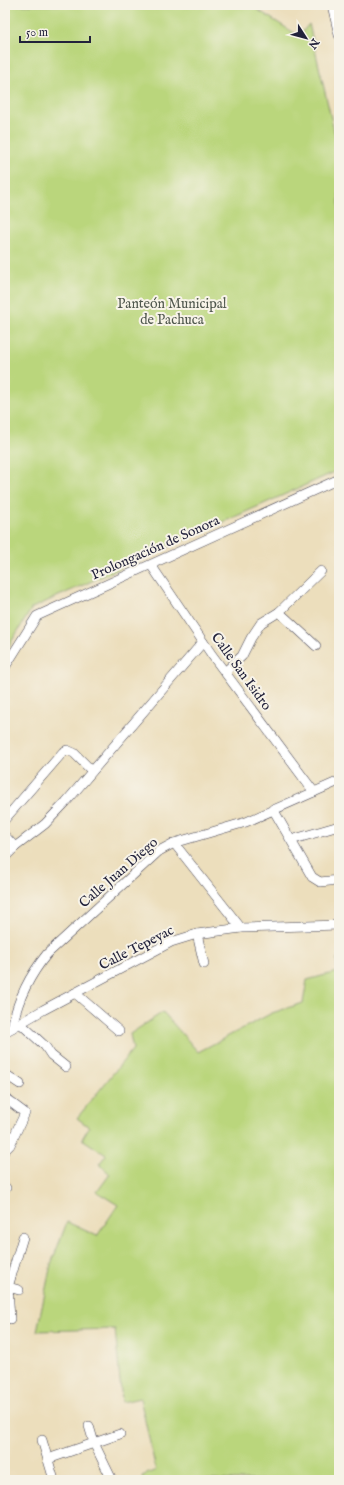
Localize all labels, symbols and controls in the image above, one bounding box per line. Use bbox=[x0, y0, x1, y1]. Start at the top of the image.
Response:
scale bar bbox=[20, 18, 90, 44]
north arrow bbox=[286, 18, 326, 58]
text: 50 m bbox=[26, 25, 48, 40]
text: N bbox=[305, 35, 322, 52]
park label: Panteón Municipal de Pachuca bbox=[117, 295, 227, 329]
street label: Prolongación de Sonora bbox=[88, 511, 223, 584]
street label: Calle San Isidro bbox=[207, 629, 276, 714]
street label: Calle Juan Diego bbox=[75, 833, 162, 912]
street label: Calle Tepeyac bbox=[96, 921, 177, 974]

